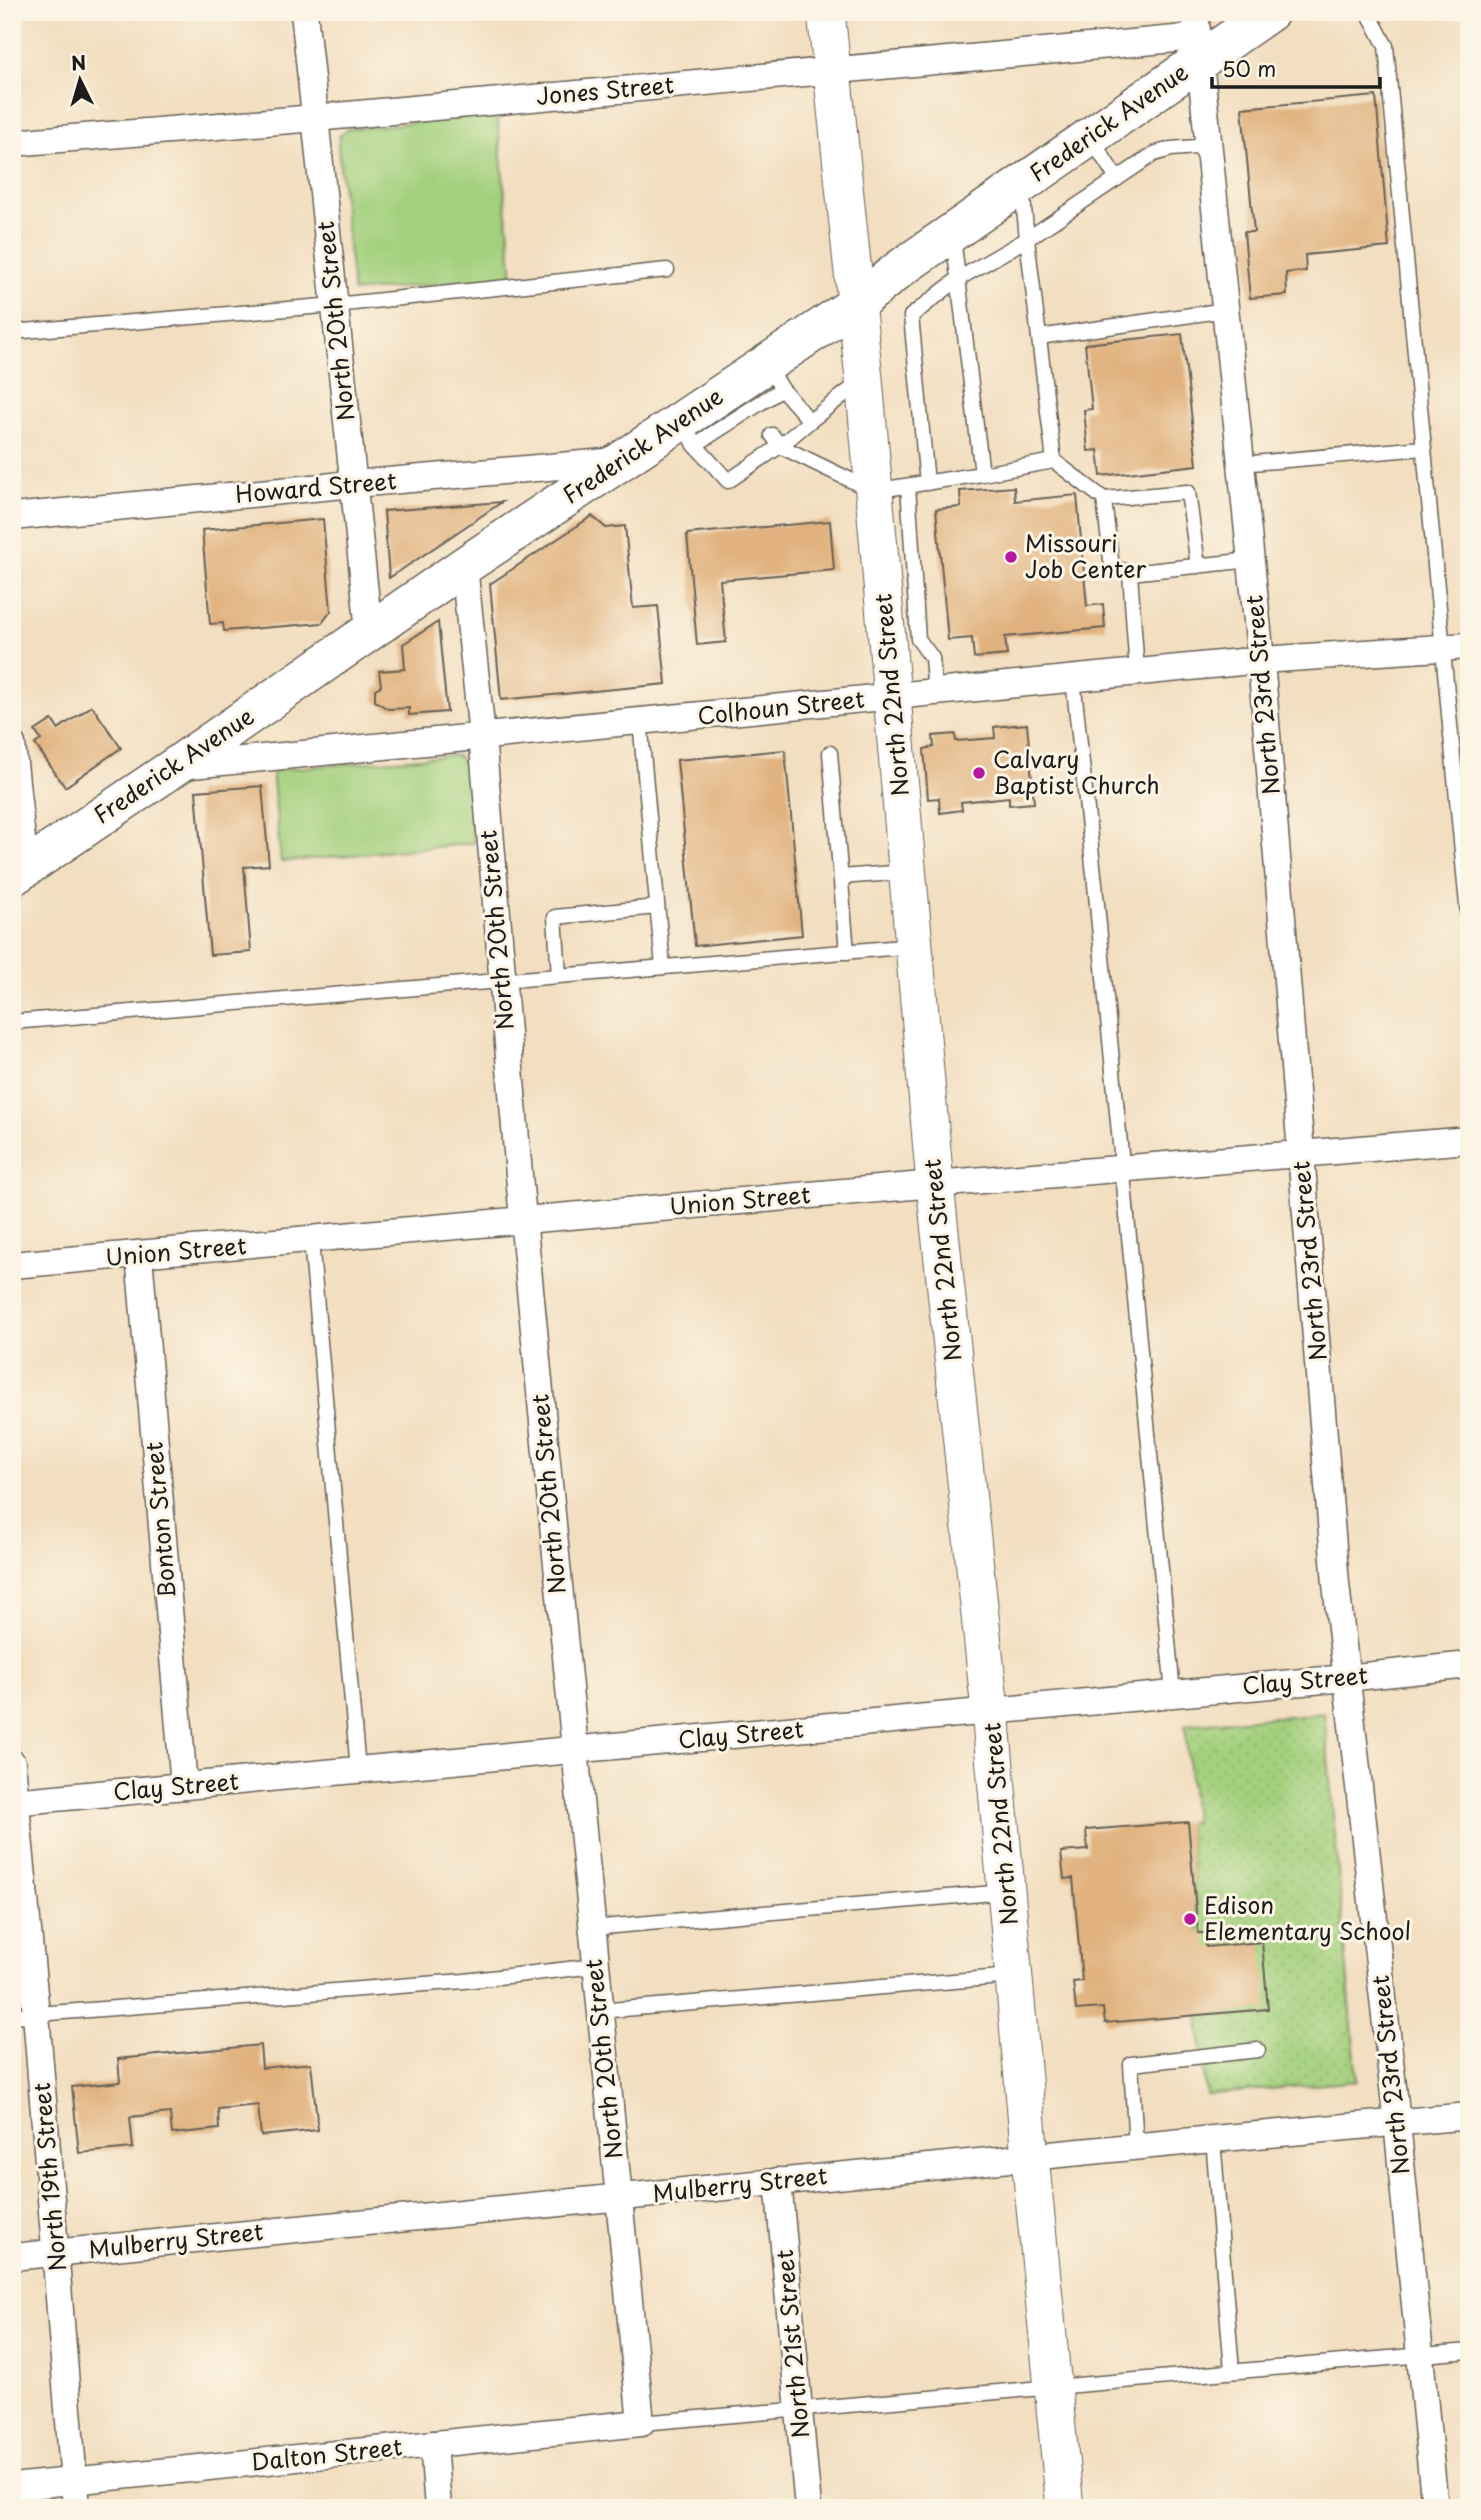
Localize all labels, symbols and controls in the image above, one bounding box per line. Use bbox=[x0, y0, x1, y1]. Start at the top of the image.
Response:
north arrow bbox=[46, 46, 116, 116]
scale bar bbox=[1212, 46, 1380, 90]
text: N bbox=[70, 47, 87, 77]
text: 50 m bbox=[1222, 52, 1276, 84]
street label: Frederick Avenue bbox=[1022, 54, 1195, 190]
street label: Jones Street bbox=[534, 66, 675, 113]
street label: North 20th Street bbox=[307, 219, 362, 423]
street label: Frederick Avenue bbox=[555, 378, 729, 511]
street label: Howard Street bbox=[234, 462, 398, 511]
place label: Missouri Job Center bbox=[1025, 525, 1146, 586]
marker: Missouri Job Center bbox=[1003, 549, 1019, 565]
street label: North 22nd Street bbox=[864, 592, 917, 798]
street label: North 23rd Street bbox=[1235, 594, 1288, 796]
street label: Colhoun Street bbox=[696, 680, 866, 733]
street label: Frederick Avenue bbox=[86, 698, 260, 831]
place label: Calvary Baptist Church bbox=[993, 741, 1160, 802]
marker: Calvary Baptist Church bbox=[971, 765, 987, 781]
street label: North 20th Street bbox=[469, 829, 522, 1032]
street label: North 22nd Street bbox=[913, 1157, 970, 1363]
street label: North 23rd Street bbox=[1282, 1160, 1335, 1362]
street label: Union Street bbox=[668, 1176, 812, 1223]
street label: Union Street bbox=[104, 1227, 248, 1274]
street label: North 20th Street bbox=[521, 1393, 574, 1596]
street label: Bonton Street bbox=[135, 1440, 184, 1600]
street label: Clay Street bbox=[1241, 1657, 1369, 1702]
street label: Clay Street bbox=[677, 1711, 805, 1756]
street label: North 22nd Street bbox=[973, 1721, 1026, 1927]
street label: Clay Street bbox=[112, 1763, 240, 1808]
place label: Edison Elementary School bbox=[1204, 1887, 1411, 1948]
marker: Edison Elementary School bbox=[1182, 1911, 1198, 1927]
street label: North 20th Street bbox=[575, 1957, 630, 2161]
street label: North 23rd Street bbox=[1362, 1974, 1417, 2177]
street label: North 19th Street bbox=[23, 2081, 74, 2273]
street label: Mulberry Street bbox=[651, 2157, 829, 2210]
street label: Mulberry Street bbox=[87, 2213, 265, 2266]
street label: North 21st Street bbox=[766, 2248, 817, 2440]
street label: Dalton Street bbox=[250, 2428, 404, 2479]

